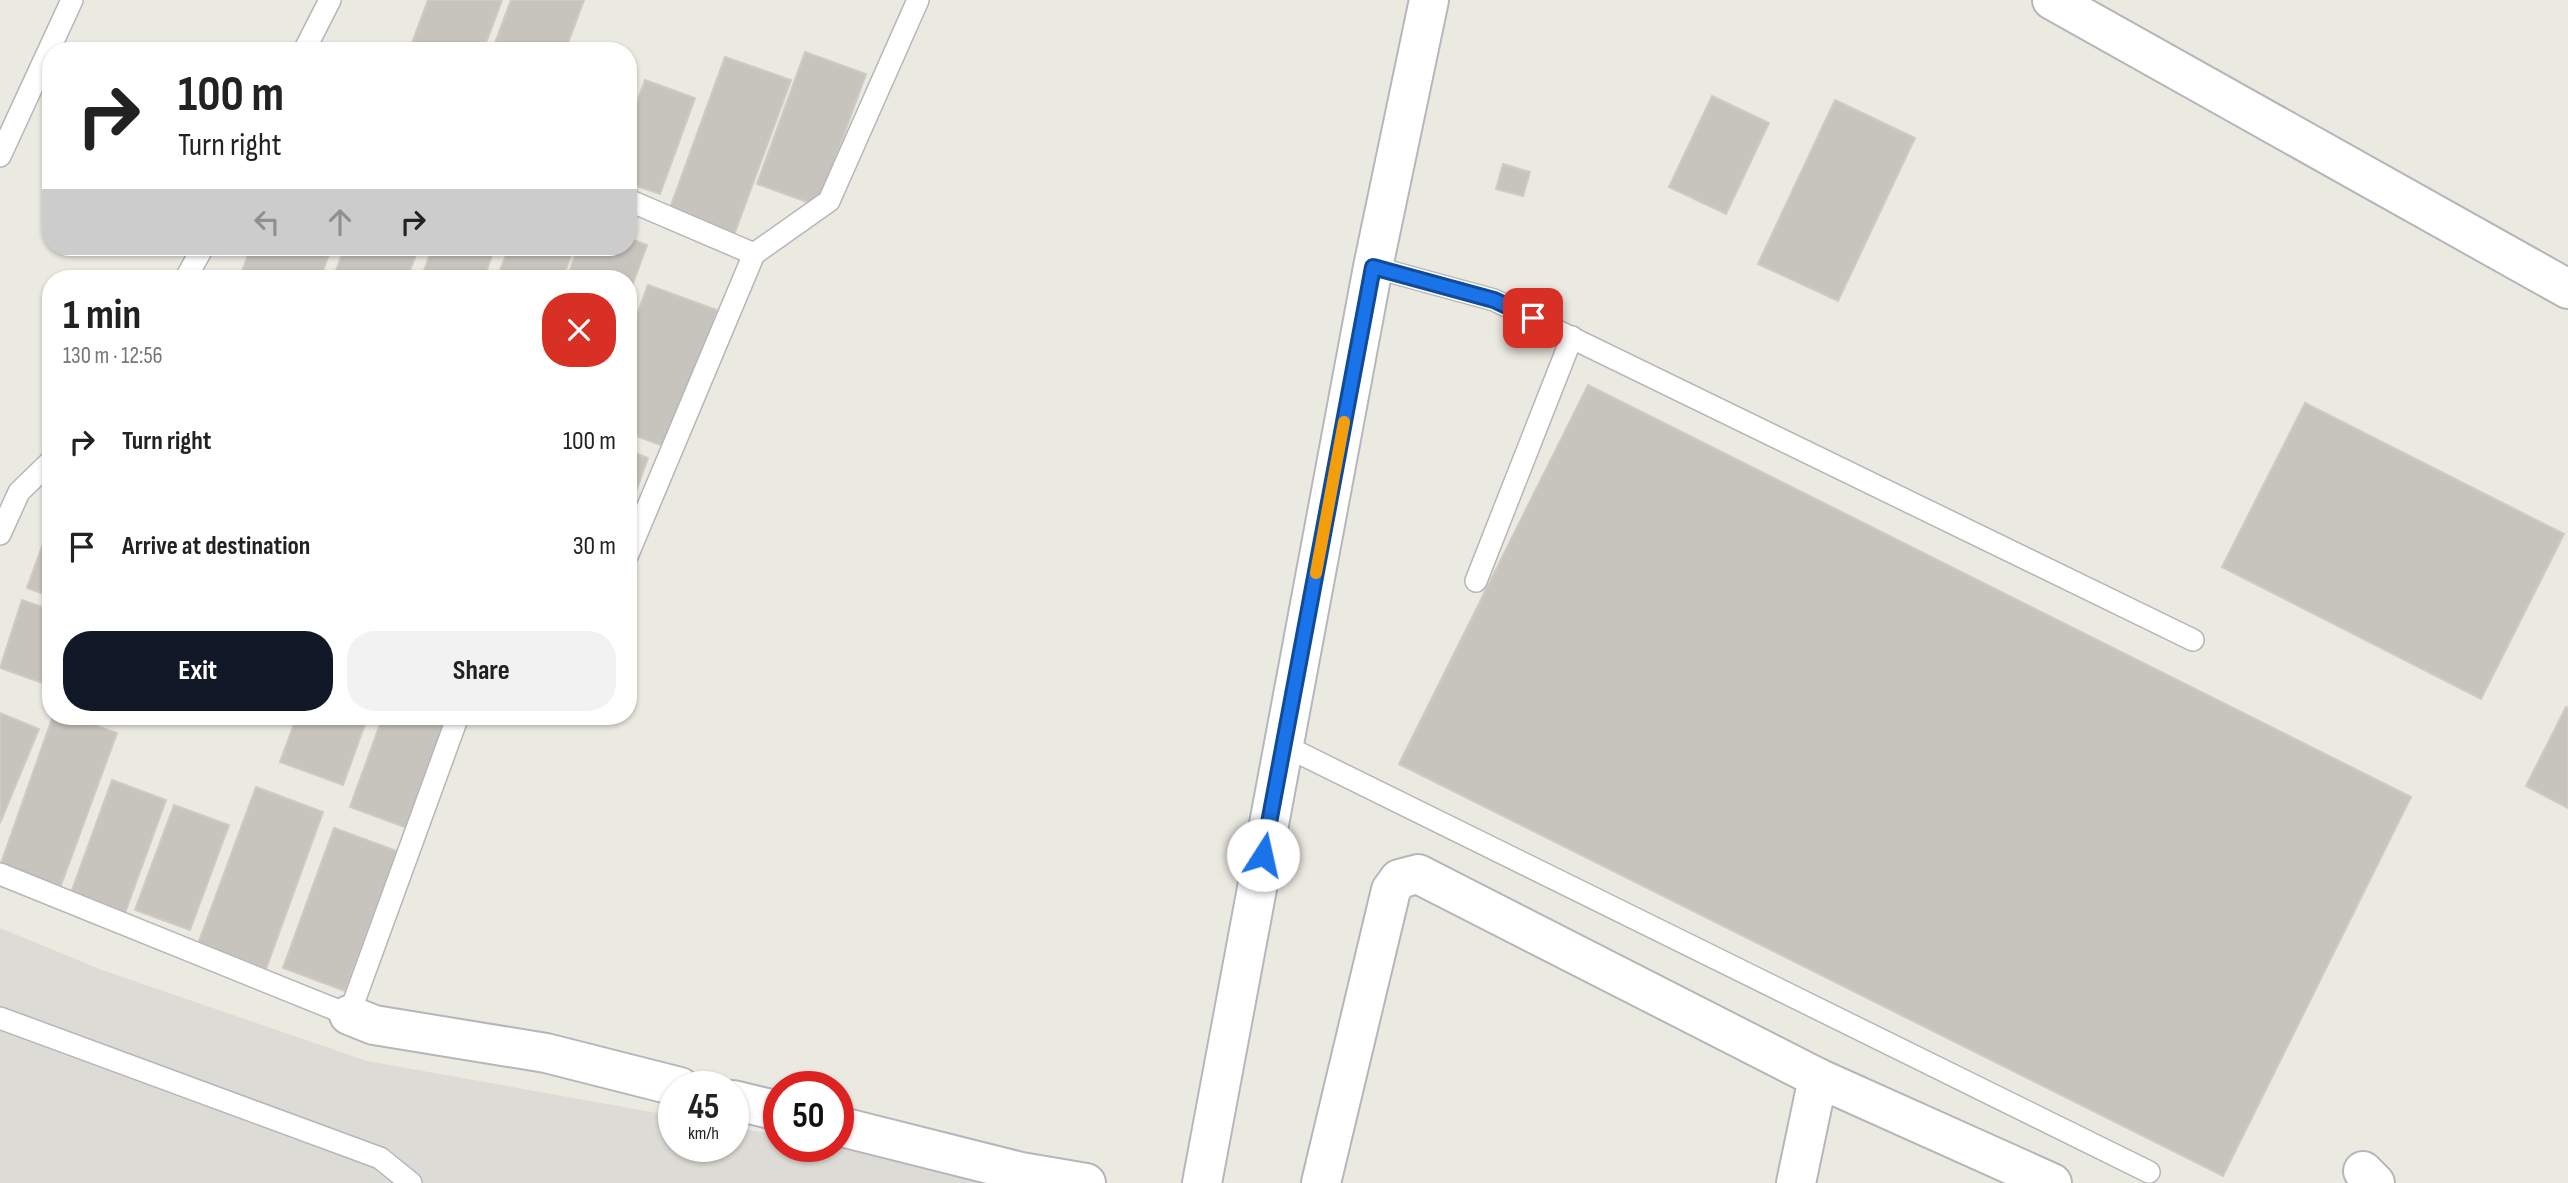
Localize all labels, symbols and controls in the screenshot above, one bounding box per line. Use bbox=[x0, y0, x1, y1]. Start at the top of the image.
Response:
text: 100 m bbox=[178, 66, 284, 125]
icon: right bbox=[63, 70, 154, 161]
text: Turn right bbox=[178, 126, 282, 165]
icon: left bbox=[248, 203, 286, 241]
icon: ahead bbox=[321, 203, 359, 241]
icon: right bbox=[394, 203, 432, 241]
pin bbox=[1503, 288, 1563, 348]
text: 1 min bbox=[63, 290, 141, 341]
button: close bbox=[542, 293, 616, 367]
icon: arrive bbox=[1514, 299, 1552, 337]
text: 130 m · 12:56 bbox=[63, 342, 163, 370]
icon: right bbox=[63, 423, 101, 461]
text: Turn right bbox=[122, 426, 211, 457]
text: 100 m bbox=[563, 426, 616, 457]
icon: arrive bbox=[63, 528, 101, 566]
text: Arrive at destination bbox=[122, 531, 310, 562]
text: 30 m bbox=[573, 531, 616, 562]
button: Exit bbox=[63, 631, 333, 711]
button: Share bbox=[347, 631, 616, 711]
position arrow bbox=[1226, 818, 1300, 892]
speed limit sign: 50 bbox=[763, 1071, 854, 1162]
text: 45 bbox=[688, 1086, 719, 1129]
text: km/h bbox=[688, 1123, 719, 1144]

